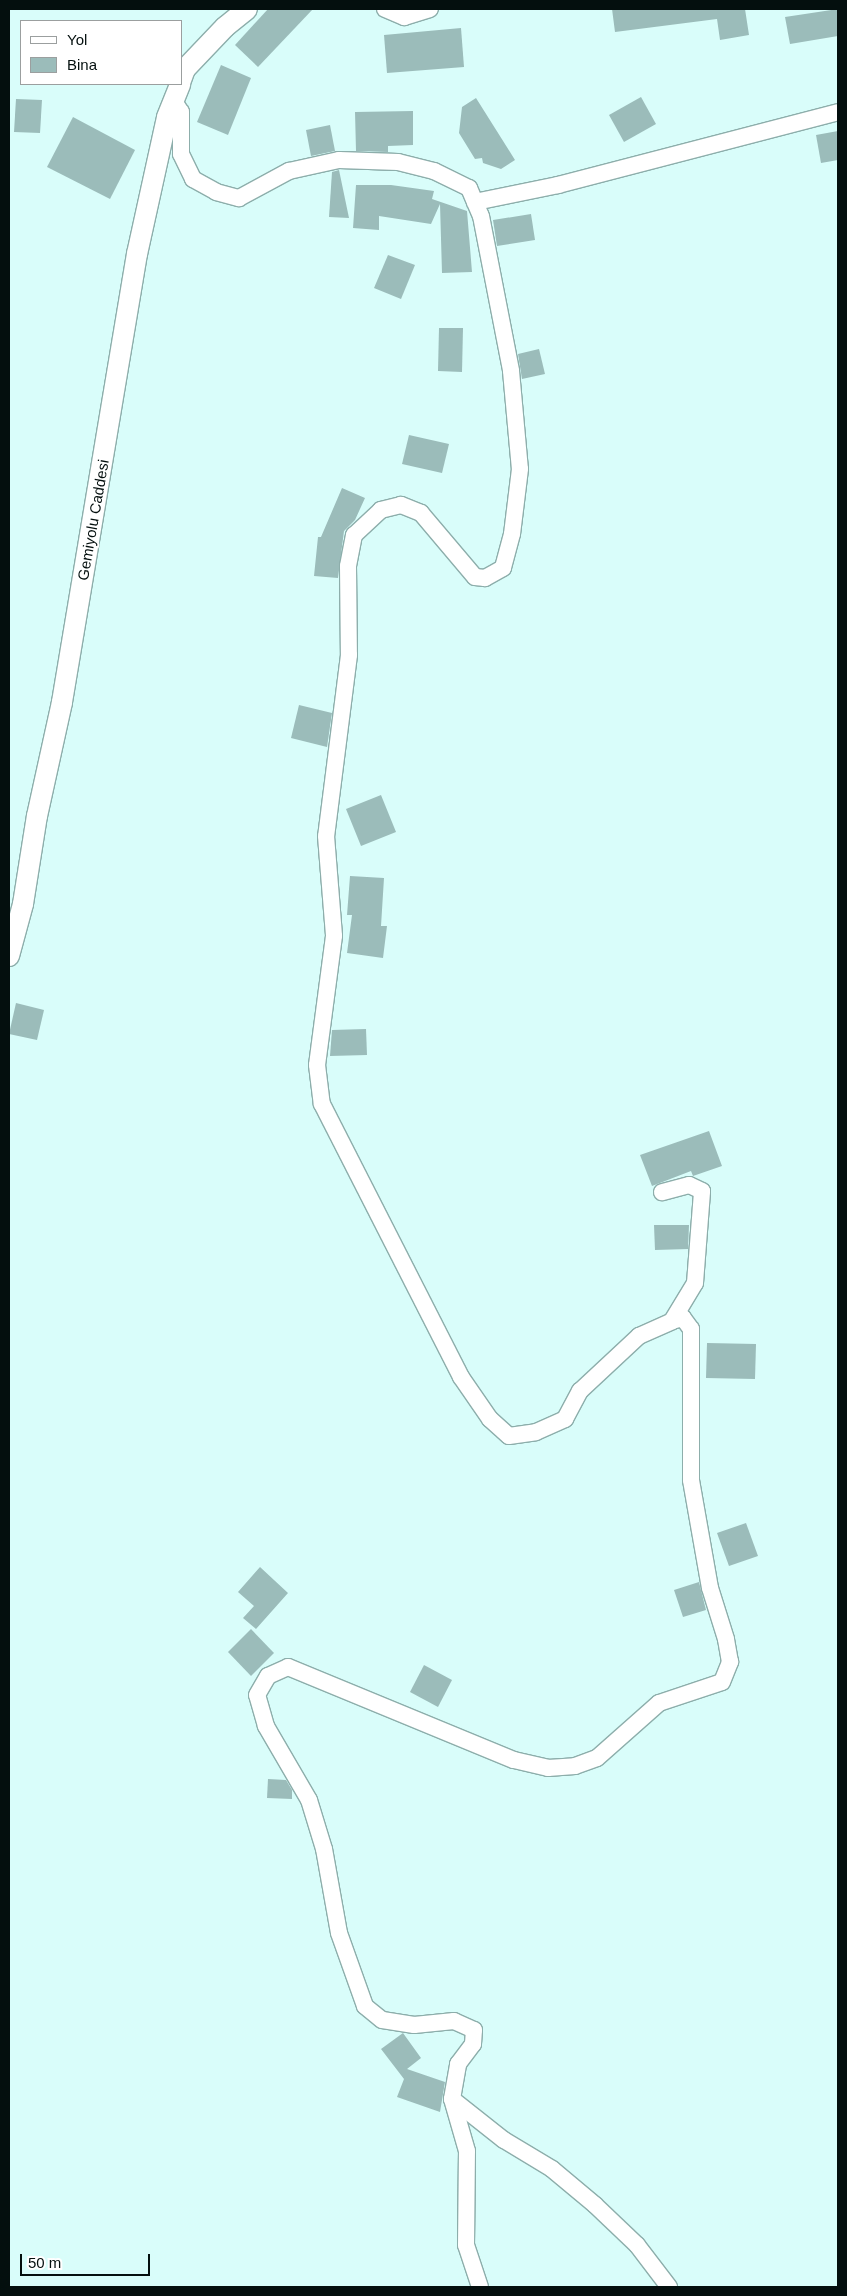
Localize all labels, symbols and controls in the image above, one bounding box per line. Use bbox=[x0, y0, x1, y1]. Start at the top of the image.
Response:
legend bbox=[20, 20, 182, 85]
text: Yol bbox=[67, 31, 87, 48]
text: Bina bbox=[67, 56, 97, 73]
street label: Gemiyolu Caddesi bbox=[73, 458, 113, 582]
scale bar bbox=[22, 2244, 152, 2276]
text: 50 m bbox=[28, 2254, 61, 2271]

